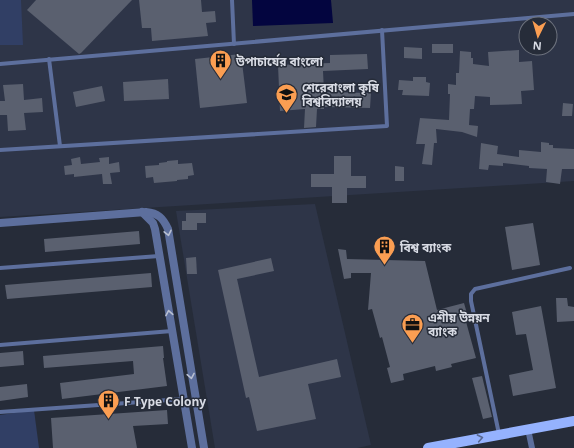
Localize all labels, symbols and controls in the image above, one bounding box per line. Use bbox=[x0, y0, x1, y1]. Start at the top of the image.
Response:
north arrow bbox=[518, 16, 558, 56]
text: N bbox=[532, 39, 542, 54]
building icon: উপাচার্যের বাংলো bbox=[208, 48, 234, 81]
place label: উপাচার্যের বাংলো bbox=[235, 53, 323, 70]
place label: শেরেবাংলা কৃষি বিশ্ববিদ্যালয় bbox=[301, 79, 380, 110]
school or university icon: শেরেবাংলা কৃষি বিশ্ববিদ্যালয় bbox=[274, 81, 300, 114]
one-way arrow bbox=[164, 230, 172, 237]
building icon: বিশ্ব ব্যাংক bbox=[371, 234, 397, 267]
place label: বিশ্ব ব্যাংক bbox=[399, 239, 451, 256]
place label: এশীয় উন্নয়ন ব্যাংক bbox=[427, 309, 490, 340]
one-way arrow bbox=[165, 310, 174, 316]
office icon: এশীয় উন্নয়ন ব্যাংক bbox=[399, 311, 425, 344]
one-way arrow bbox=[186, 372, 195, 379]
building icon: F Type Colony bbox=[96, 388, 122, 421]
place label: F Type Colony bbox=[124, 393, 206, 410]
one-way arrow bbox=[477, 434, 483, 443]

